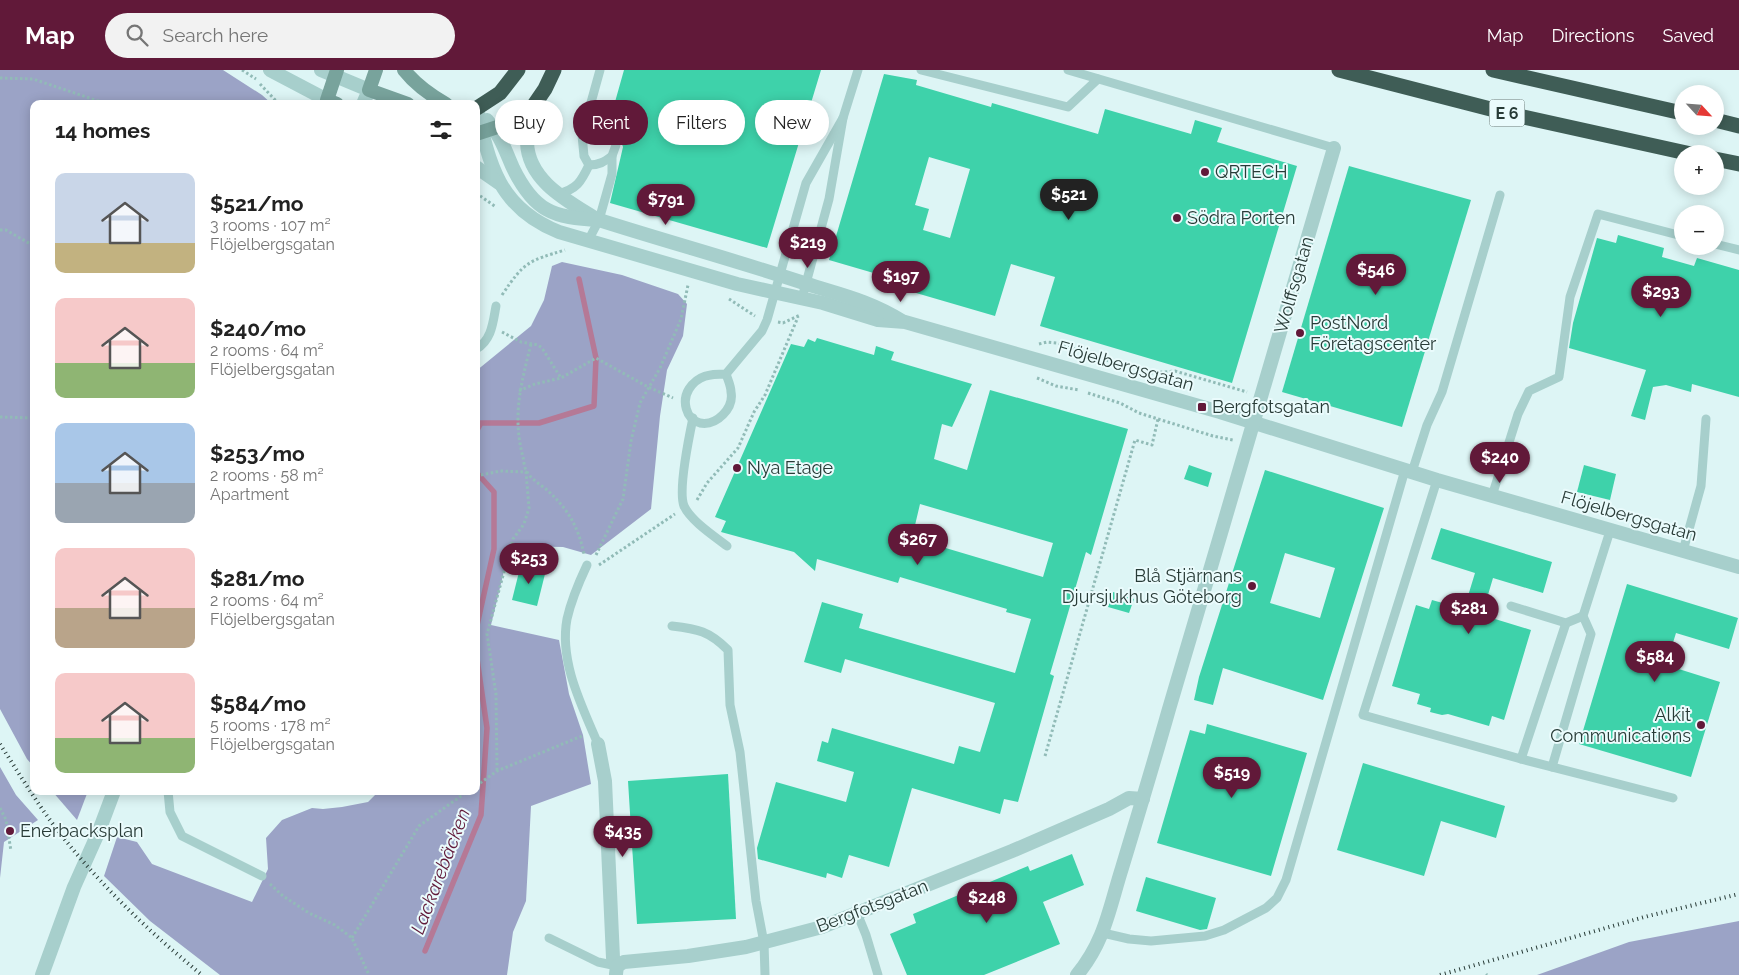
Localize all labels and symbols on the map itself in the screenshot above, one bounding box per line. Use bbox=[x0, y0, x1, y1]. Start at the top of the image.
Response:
north arrow bbox=[1674, 85, 1724, 135]
road number: E 6 bbox=[1490, 99, 1524, 126]
place label: QRTECH bbox=[1215, 161, 1287, 182]
marker: QRTECH bbox=[1199, 166, 1211, 178]
pin: $521 bbox=[1039, 178, 1099, 221]
pin: $791 bbox=[636, 184, 696, 226]
place label: Södra Porten bbox=[1187, 207, 1296, 228]
marker: Södra Porten bbox=[1171, 212, 1183, 224]
pin: $219 bbox=[778, 226, 838, 269]
street label: Wolffsgatan bbox=[1270, 234, 1317, 336]
pin: $546 bbox=[1346, 254, 1406, 296]
pin: $197 bbox=[871, 260, 931, 303]
pin: $293 bbox=[1631, 276, 1691, 318]
place label: PostNord Företagscenter bbox=[1310, 312, 1437, 354]
marker: PostNord Företagscenter bbox=[1294, 327, 1306, 339]
street label: Flöjelbergsgatan bbox=[1056, 336, 1197, 395]
place label: Bergfotsgatan bbox=[1212, 396, 1330, 417]
marker: Bergfotsgatan bbox=[1196, 401, 1208, 413]
pin: $240 bbox=[1470, 442, 1530, 484]
place label: Nya Etage bbox=[747, 457, 834, 478]
marker: Nya Etage bbox=[731, 462, 743, 474]
street label: Flöjelbergsgatan bbox=[1559, 486, 1700, 545]
pin: $267 bbox=[888, 524, 948, 566]
pin: $253 bbox=[499, 542, 559, 585]
place label: Blå Stjärnans Djursjukhus Göteborg bbox=[1062, 565, 1242, 607]
marker: Blå Stjärnans Djursjukhus Göteborg bbox=[1246, 580, 1258, 592]
pin: $281 bbox=[1439, 592, 1499, 635]
pin: $584 bbox=[1625, 640, 1685, 683]
place label: Alkit Communications bbox=[1550, 704, 1691, 746]
marker: Alkit Communications bbox=[1695, 719, 1707, 731]
pin: $519 bbox=[1202, 756, 1262, 799]
water label: Lackarebäcken bbox=[406, 805, 474, 937]
pin: $435 bbox=[593, 816, 653, 858]
place label: Enerbacksplan bbox=[20, 820, 144, 841]
marker: Enerbacksplan bbox=[4, 825, 16, 837]
street label: Bergfotsgatan bbox=[813, 875, 931, 936]
pin: $248 bbox=[957, 882, 1017, 924]

